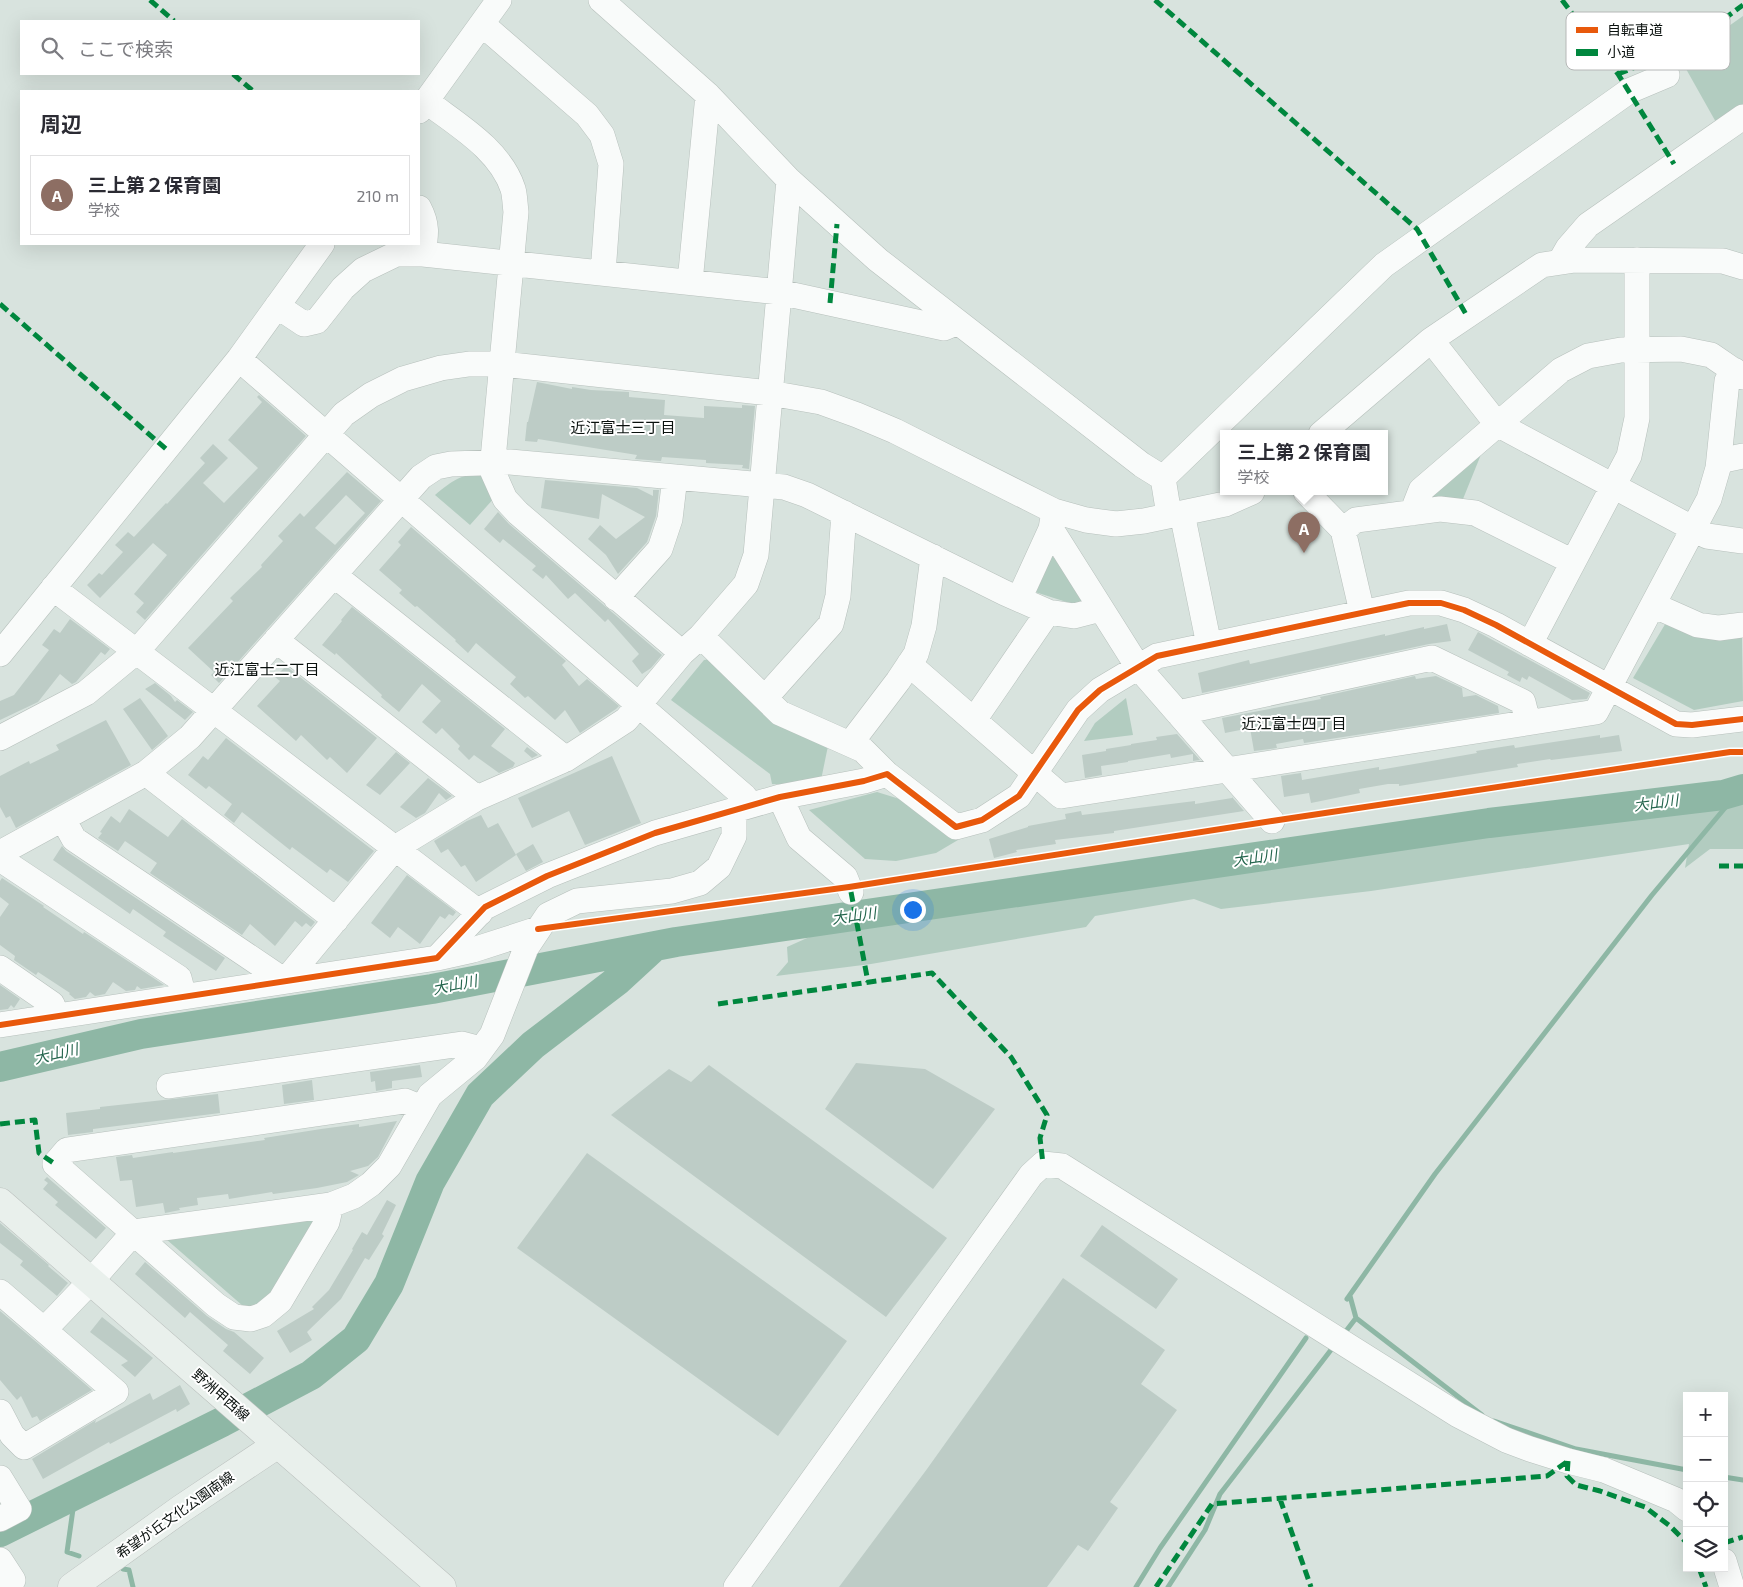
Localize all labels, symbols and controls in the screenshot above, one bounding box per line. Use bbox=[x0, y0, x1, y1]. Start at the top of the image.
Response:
legend bbox=[1566, 12, 1730, 70]
search box bbox=[20, 20, 420, 75]
text: 自転車道 bbox=[1607, 21, 1663, 38]
icon: search bbox=[38, 34, 66, 62]
text: ここで検索 bbox=[78, 37, 173, 60]
text: 小道 bbox=[1607, 43, 1635, 60]
text: 周辺 bbox=[40, 111, 82, 136]
text: 三上第２保育園 bbox=[88, 173, 221, 196]
text: A bbox=[52, 186, 62, 205]
text: 210 m bbox=[356, 186, 399, 205]
text: 学校 bbox=[88, 200, 120, 219]
district label: 近江富士三丁目 bbox=[570, 418, 676, 436]
popup bbox=[1220, 430, 1388, 495]
text: 三上第２保育園 bbox=[1237, 440, 1371, 463]
text: 学校 bbox=[1237, 467, 1270, 486]
pin: A bbox=[1288, 512, 1320, 553]
district label: 近江富士二丁目 bbox=[214, 660, 320, 678]
district label: 近江富士四丁目 bbox=[1241, 714, 1347, 732]
water label: 大山川 bbox=[1632, 790, 1681, 814]
water label: 大山川 bbox=[1231, 845, 1280, 869]
your location bbox=[900, 897, 926, 923]
water label: 大山川 bbox=[830, 903, 879, 927]
water label: 大山川 bbox=[431, 971, 481, 997]
water label: 大山川 bbox=[32, 1039, 82, 1067]
street label: 野洲甲西線 bbox=[189, 1365, 253, 1424]
map controls bbox=[1683, 1392, 1728, 1572]
button: + bbox=[1683, 1392, 1728, 1437]
button: − bbox=[1683, 1437, 1728, 1482]
street label: 希望が丘文化公園南線 bbox=[112, 1467, 237, 1562]
button: locate bbox=[1683, 1482, 1728, 1527]
button: layers bbox=[1683, 1527, 1728, 1572]

